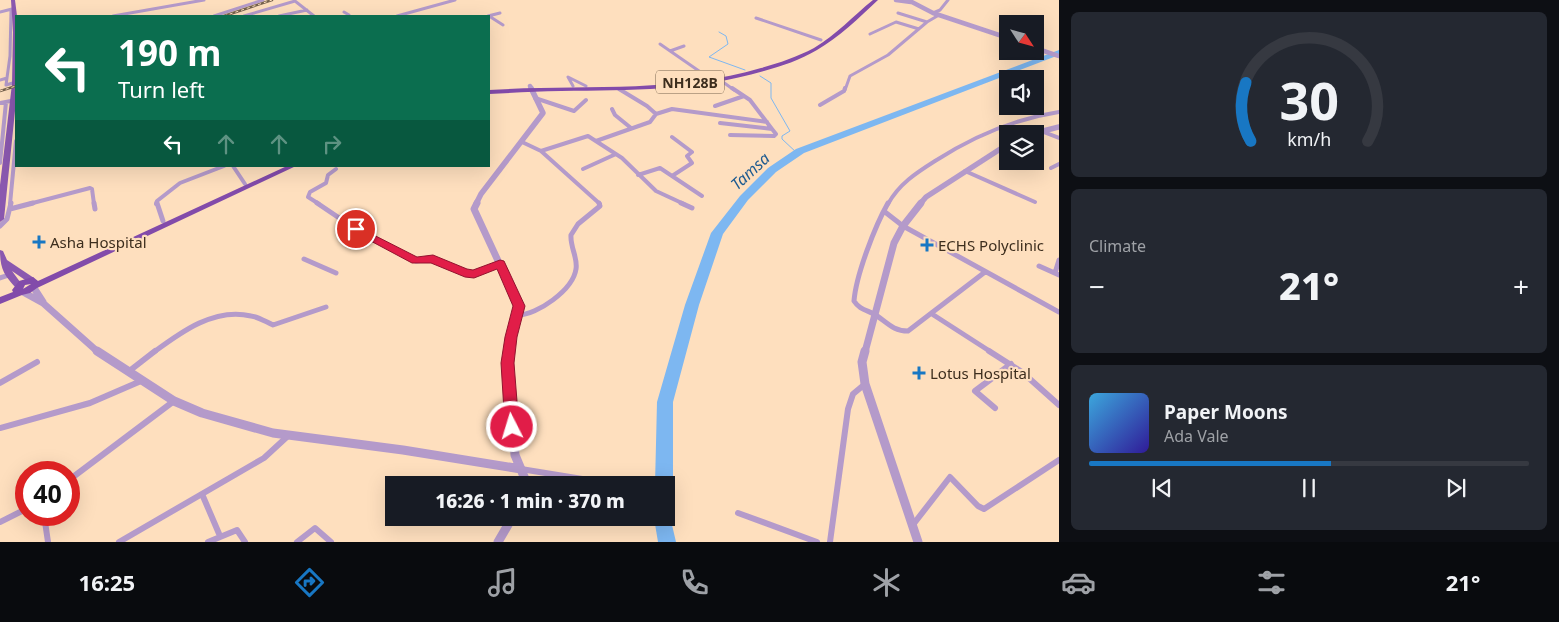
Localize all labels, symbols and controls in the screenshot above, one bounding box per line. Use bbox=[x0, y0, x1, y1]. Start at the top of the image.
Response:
north arrow bbox=[999, 15, 1044, 60]
map controls bbox=[999, 15, 1044, 170]
text: 190 m bbox=[118, 29, 221, 76]
icon: left bbox=[35, 35, 100, 100]
text: 30 bbox=[1279, 64, 1339, 135]
road number: NH128B bbox=[656, 70, 724, 94]
button: sound bbox=[999, 70, 1044, 115]
text: Turn left bbox=[118, 74, 205, 104]
button: layers bbox=[999, 125, 1044, 170]
text: km/h bbox=[1287, 127, 1331, 151]
icon: left bbox=[159, 130, 187, 158]
icon: ahead bbox=[212, 130, 240, 158]
icon: ahead bbox=[265, 130, 293, 158]
icon: right bbox=[318, 130, 346, 158]
water label: Tamsa bbox=[726, 147, 774, 195]
pin bbox=[335, 208, 377, 250]
icon: arrive bbox=[342, 215, 370, 243]
place label: Asha Hospital bbox=[50, 232, 147, 252]
marker: Asha Hospital bbox=[32, 235, 46, 249]
place label: ECHS Polyclinic bbox=[938, 235, 1044, 255]
text: Climate bbox=[1089, 235, 1146, 257]
marker: ECHS Polyclinic bbox=[920, 238, 934, 252]
text: 21° bbox=[1279, 259, 1339, 311]
text: − bbox=[1089, 267, 1105, 305]
text: + bbox=[1513, 267, 1529, 305]
place label: Lotus Hospital bbox=[930, 363, 1031, 383]
marker: Lotus Hospital bbox=[912, 366, 926, 380]
text: Paper Moons bbox=[1164, 399, 1288, 425]
position arrow bbox=[485, 400, 537, 452]
text: Ada Vale bbox=[1164, 425, 1229, 447]
speed limit sign: 40 bbox=[15, 461, 80, 526]
icon: previous bbox=[1148, 474, 1176, 502]
icon: pause bbox=[1295, 474, 1323, 502]
icon: next bbox=[1442, 474, 1470, 502]
text: 16:26 · 1 min · 370 m bbox=[435, 488, 625, 514]
icon: directions bbox=[292, 565, 327, 600]
icon: music bbox=[485, 565, 520, 600]
icon: phone bbox=[677, 565, 712, 600]
icon: climate bbox=[869, 565, 904, 600]
icon: car bbox=[1061, 565, 1096, 600]
icon: filters bbox=[1254, 565, 1289, 600]
text: 16:25 bbox=[79, 567, 135, 597]
text: 21° bbox=[1446, 567, 1480, 597]

